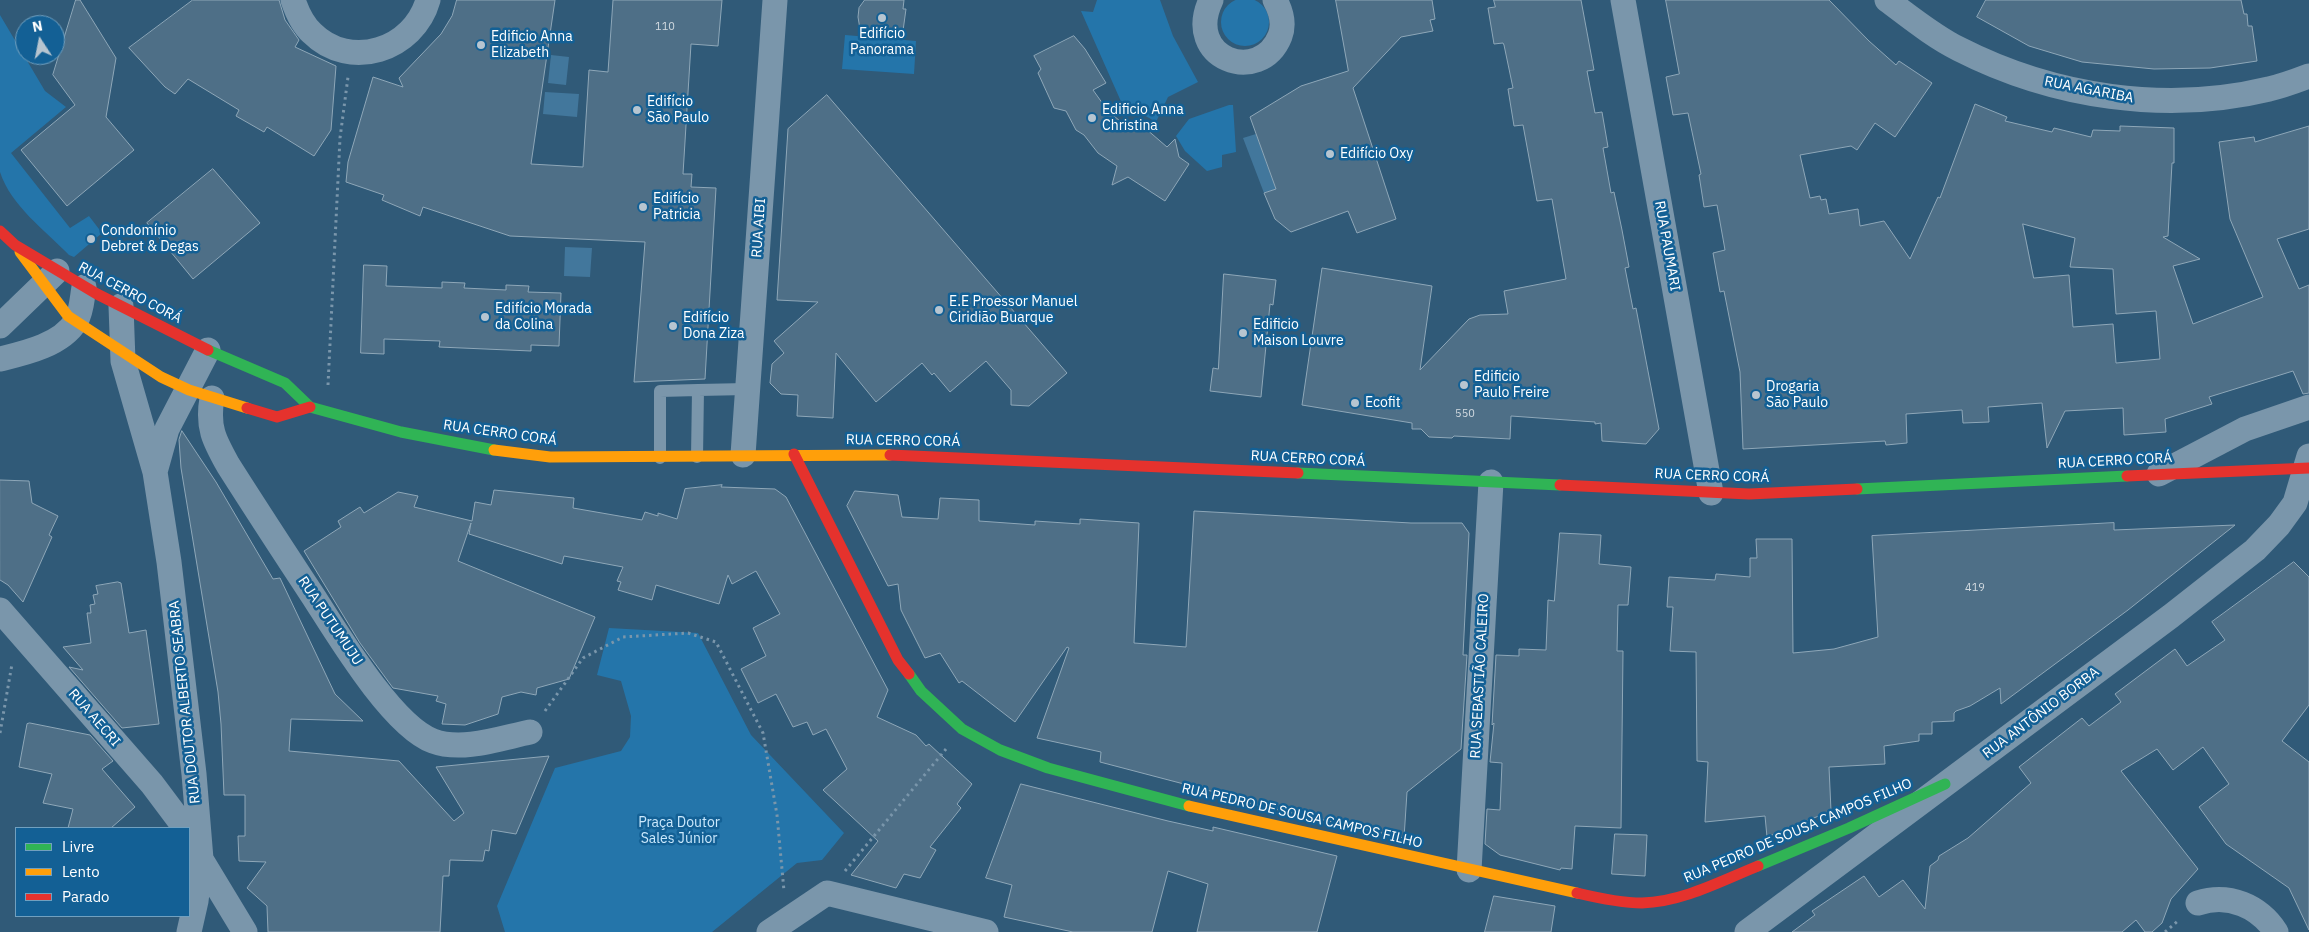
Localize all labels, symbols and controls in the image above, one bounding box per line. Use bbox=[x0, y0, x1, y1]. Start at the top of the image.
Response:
marker: Edifício Panorama bbox=[876, 12, 888, 24]
north arrow bbox=[15, 15, 65, 65]
text: N bbox=[31, 16, 44, 36]
house number: 110 bbox=[655, 20, 675, 34]
place label: Edifício Panorama bbox=[850, 26, 914, 58]
place label: Edificio Anna Elizabeth bbox=[491, 29, 573, 62]
marker: Edificio Anna Elizabeth bbox=[475, 39, 487, 51]
street label: RUA AGARIBA bbox=[2043, 73, 2135, 107]
place label: Edifício São Paulo bbox=[647, 94, 709, 126]
place label: Edificio Anna Christina bbox=[1102, 102, 1184, 134]
marker: Edifício São Paulo bbox=[631, 104, 643, 116]
marker: Edificio Anna Christina bbox=[1086, 112, 1098, 124]
place label: Edifício Oxy bbox=[1340, 146, 1413, 162]
marker: Edifício Oxy bbox=[1324, 148, 1336, 160]
place label: Edifício Patricia bbox=[653, 191, 700, 223]
street label: RUA AIBI bbox=[749, 198, 769, 258]
street label: RUA PAUMARI bbox=[1651, 200, 1683, 292]
marker: Edifício Patricia bbox=[637, 201, 649, 213]
place label: Condomínio Debret & Degas bbox=[101, 223, 199, 256]
marker: Condomínio Debret & Degas bbox=[85, 233, 97, 245]
street label: RUA CERRO CORÁ bbox=[75, 259, 185, 327]
place label: E.E Proessor Manuel Ciridião Buarque bbox=[949, 294, 1077, 326]
place label: Edifício Morada da Colina bbox=[495, 301, 592, 334]
marker: E.E Proessor Manuel Ciridião Buarque bbox=[933, 304, 945, 316]
place label: Edifício Dona Ziza bbox=[683, 310, 745, 342]
marker: Edifício Morada da Colina bbox=[479, 311, 491, 323]
place label: Edificio Maison Louvre bbox=[1253, 317, 1344, 350]
marker: Edifício Dona Ziza bbox=[667, 320, 679, 332]
marker: Edificio Maison Louvre bbox=[1237, 327, 1249, 339]
place label: Edificio Paulo Freire bbox=[1474, 369, 1549, 402]
marker: Edificio Paulo Freire bbox=[1458, 379, 1470, 391]
place label: Drogaria São Paulo bbox=[1766, 379, 1828, 412]
marker: Drogaria São Paulo bbox=[1750, 389, 1762, 401]
place label: Ecofit bbox=[1365, 395, 1401, 411]
marker: Ecofit bbox=[1349, 397, 1361, 409]
house number: 550 bbox=[1455, 407, 1475, 421]
street label: RUA CERRO CORÁ bbox=[442, 417, 558, 449]
street label: RUA CERRO CORÁ bbox=[846, 432, 960, 450]
street label: RUA CERRO CORÁ bbox=[1250, 448, 1366, 470]
street label: RUA CERRO CORÁ bbox=[2057, 450, 2173, 472]
street label: RUA CERRO CORÁ bbox=[1654, 466, 1770, 486]
street label: RUA PUTUMUJU bbox=[294, 574, 366, 668]
house number: 419 bbox=[1965, 581, 1985, 595]
street label: RUA SEBASTIÃO CALEIRO bbox=[1467, 593, 1493, 759]
street label: RUA DOUTOR ALBERTO SEABRA bbox=[166, 600, 204, 804]
street label: RUA ANTÔNIO BORBA bbox=[1979, 664, 2103, 762]
street label: RUA AECRI bbox=[64, 686, 124, 750]
street label: RUA PEDRO DE SOUSA CAMPOS FILHO bbox=[1681, 775, 1915, 887]
street label: RUA PEDRO DE SOUSA CAMPOS FILHO bbox=[1180, 780, 1424, 852]
park label: Praça Doutor Sales Júnior bbox=[638, 815, 720, 848]
legend bbox=[15, 827, 190, 917]
text: Livre bbox=[62, 837, 94, 856]
text: Lento bbox=[62, 862, 100, 881]
text: Parado bbox=[62, 887, 110, 906]

